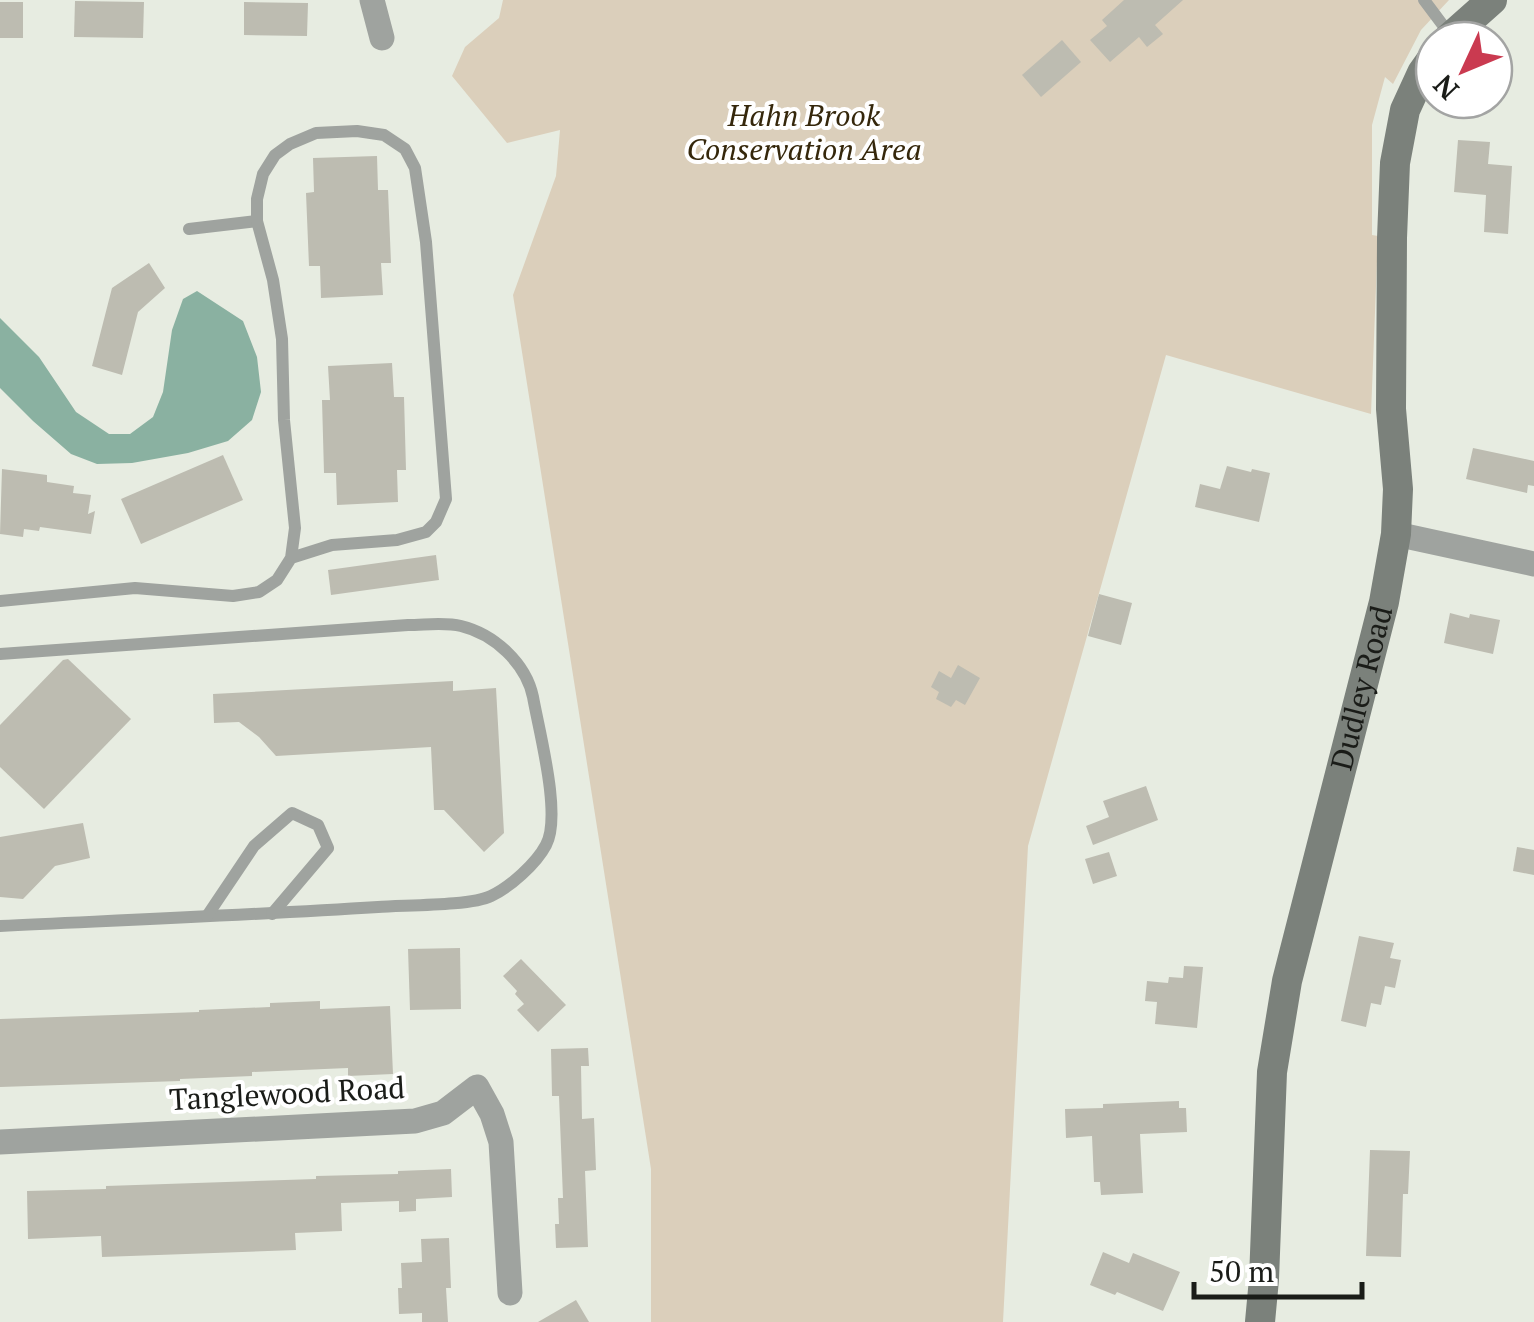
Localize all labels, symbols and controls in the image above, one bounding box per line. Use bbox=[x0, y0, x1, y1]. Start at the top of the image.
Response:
north arrow bbox=[1414, 20, 1514, 120]
text: N bbox=[1425, 67, 1466, 108]
park label: Hahn Brook Conservation Area bbox=[686, 95, 922, 169]
street label: Dudley Road bbox=[1321, 601, 1401, 774]
street label: Tanglewood Road bbox=[168, 1067, 406, 1119]
scale bar bbox=[1194, 1237, 1362, 1299]
text: 50 m bbox=[1209, 1251, 1274, 1291]

